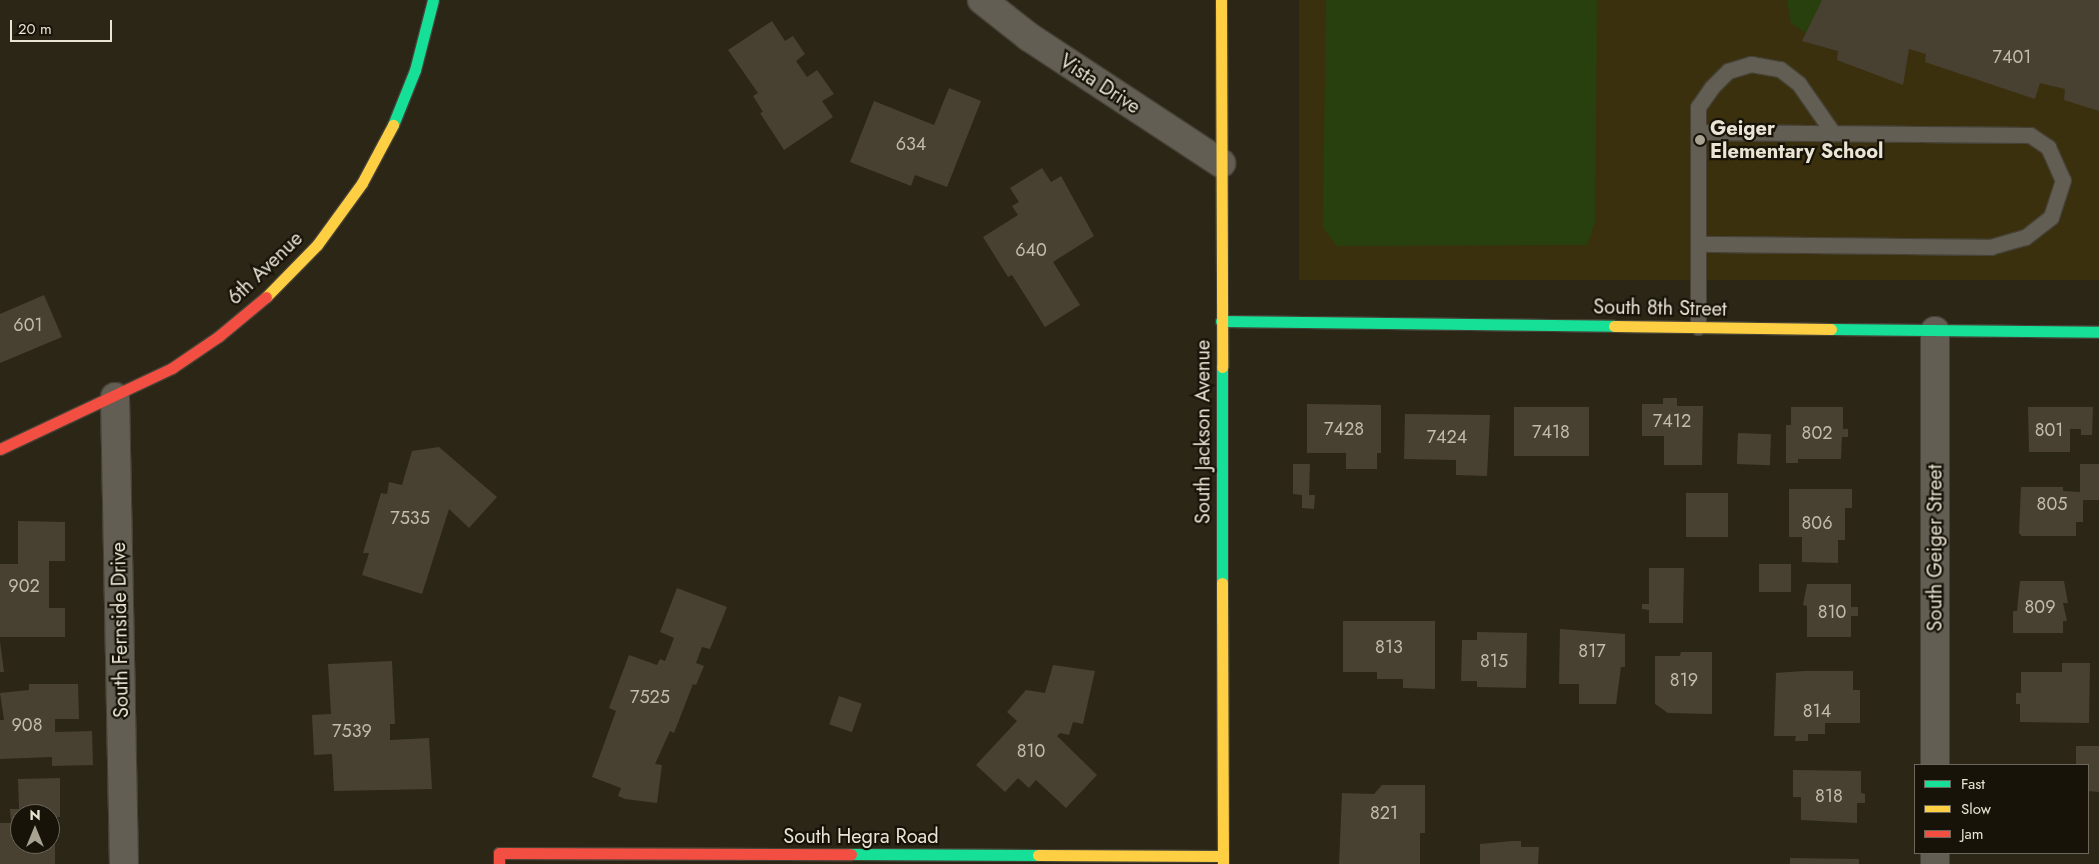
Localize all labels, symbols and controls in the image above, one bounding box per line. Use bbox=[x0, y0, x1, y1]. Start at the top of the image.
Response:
scale bar bbox=[12, 10, 115, 42]
text: 20 m bbox=[18, 18, 52, 40]
house number: 7401 bbox=[1993, 46, 2031, 68]
street label: Vista Drive bbox=[1055, 49, 1145, 119]
place label: Geiger Elementary School bbox=[1710, 116, 1883, 163]
house number: 634 bbox=[896, 133, 926, 155]
marker: Geiger Elementary School bbox=[1694, 134, 1706, 146]
street label: 6th Avenue bbox=[222, 226, 308, 310]
house number: 640 bbox=[1015, 239, 1047, 261]
street label: South 8th Street bbox=[1593, 295, 1727, 321]
house number: 601 bbox=[13, 314, 43, 336]
street label: South Jackson Avenue bbox=[1191, 340, 1215, 524]
house number: 7412 bbox=[1653, 410, 1691, 432]
house number: 7428 bbox=[1324, 418, 1364, 440]
house number: 801 bbox=[2035, 419, 2063, 441]
house number: 7418 bbox=[1532, 421, 1570, 443]
house number: 802 bbox=[1802, 422, 1832, 444]
house number: 7424 bbox=[1427, 426, 1467, 448]
street label: South Geiger Street bbox=[1923, 465, 1947, 631]
house number: 805 bbox=[2037, 493, 2067, 515]
house number: 7535 bbox=[390, 507, 430, 529]
house number: 806 bbox=[1802, 512, 1832, 534]
street label: South Fernside Drive bbox=[106, 542, 134, 718]
house number: 902 bbox=[8, 575, 40, 597]
house number: 809 bbox=[2025, 596, 2055, 618]
house number: 810 bbox=[1818, 601, 1846, 623]
house number: 813 bbox=[1375, 636, 1403, 658]
house number: 817 bbox=[1578, 640, 1606, 662]
house number: 815 bbox=[1480, 650, 1508, 672]
house number: 819 bbox=[1670, 669, 1698, 691]
house number: 7525 bbox=[630, 686, 670, 708]
house number: 814 bbox=[1803, 700, 1831, 722]
house number: 908 bbox=[12, 714, 42, 736]
house number: 7539 bbox=[332, 720, 372, 742]
house number: 810 bbox=[1017, 740, 1045, 762]
legend bbox=[1914, 764, 2089, 854]
text: Fast bbox=[1961, 773, 1985, 795]
house number: 818 bbox=[1815, 785, 1843, 807]
text: Slow bbox=[1961, 798, 1991, 820]
house number: 821 bbox=[1370, 802, 1398, 824]
north arrow bbox=[10, 804, 60, 854]
text: N bbox=[29, 805, 41, 825]
text: Jam bbox=[1961, 823, 1984, 845]
street label: South Hegra Road bbox=[783, 824, 939, 848]

